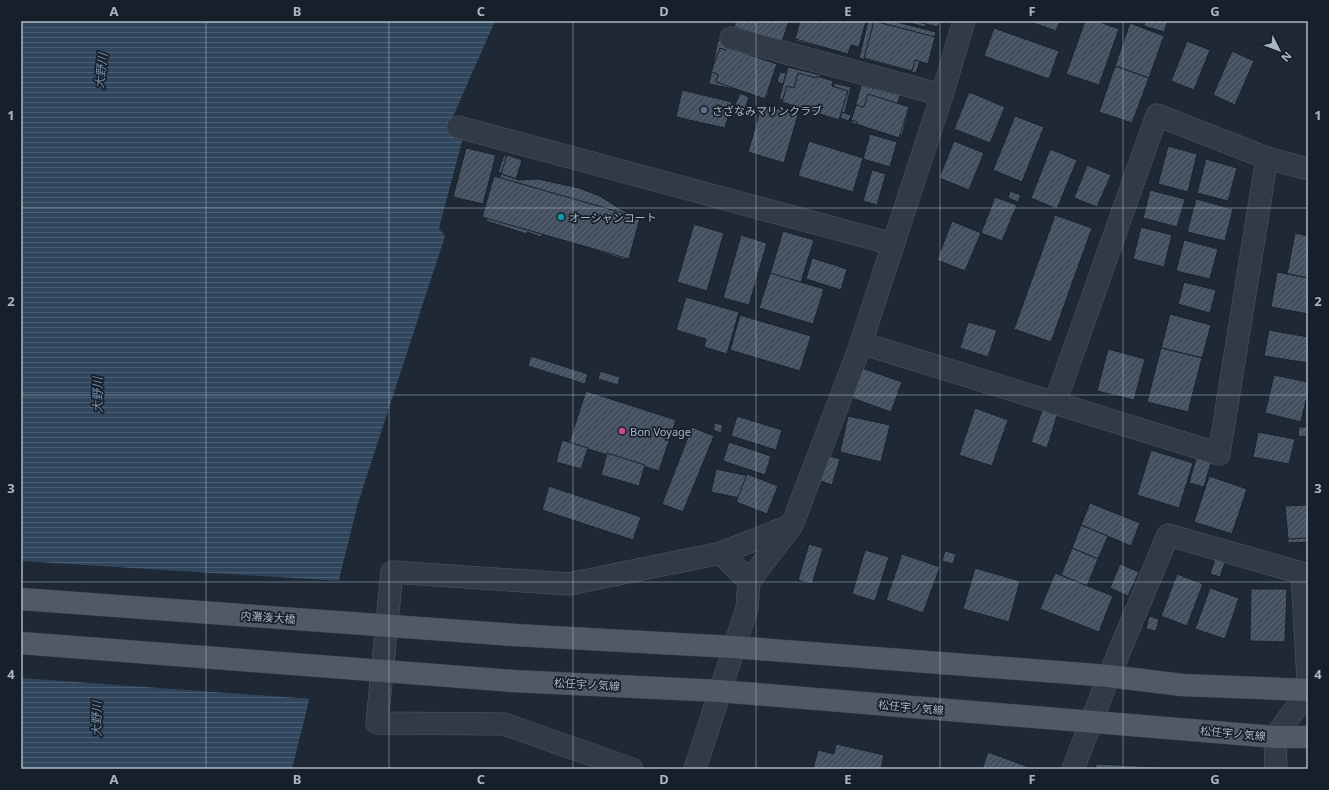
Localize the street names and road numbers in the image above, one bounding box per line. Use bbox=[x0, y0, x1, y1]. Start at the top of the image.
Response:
street label: 内灘湊大橋 bbox=[240, 608, 296, 626]
street label: 松任宇ノ気線 bbox=[554, 675, 620, 693]
street label: 松任宇ノ気線 bbox=[877, 697, 945, 717]
street label: 松任宇ノ気線 bbox=[1199, 723, 1267, 743]

